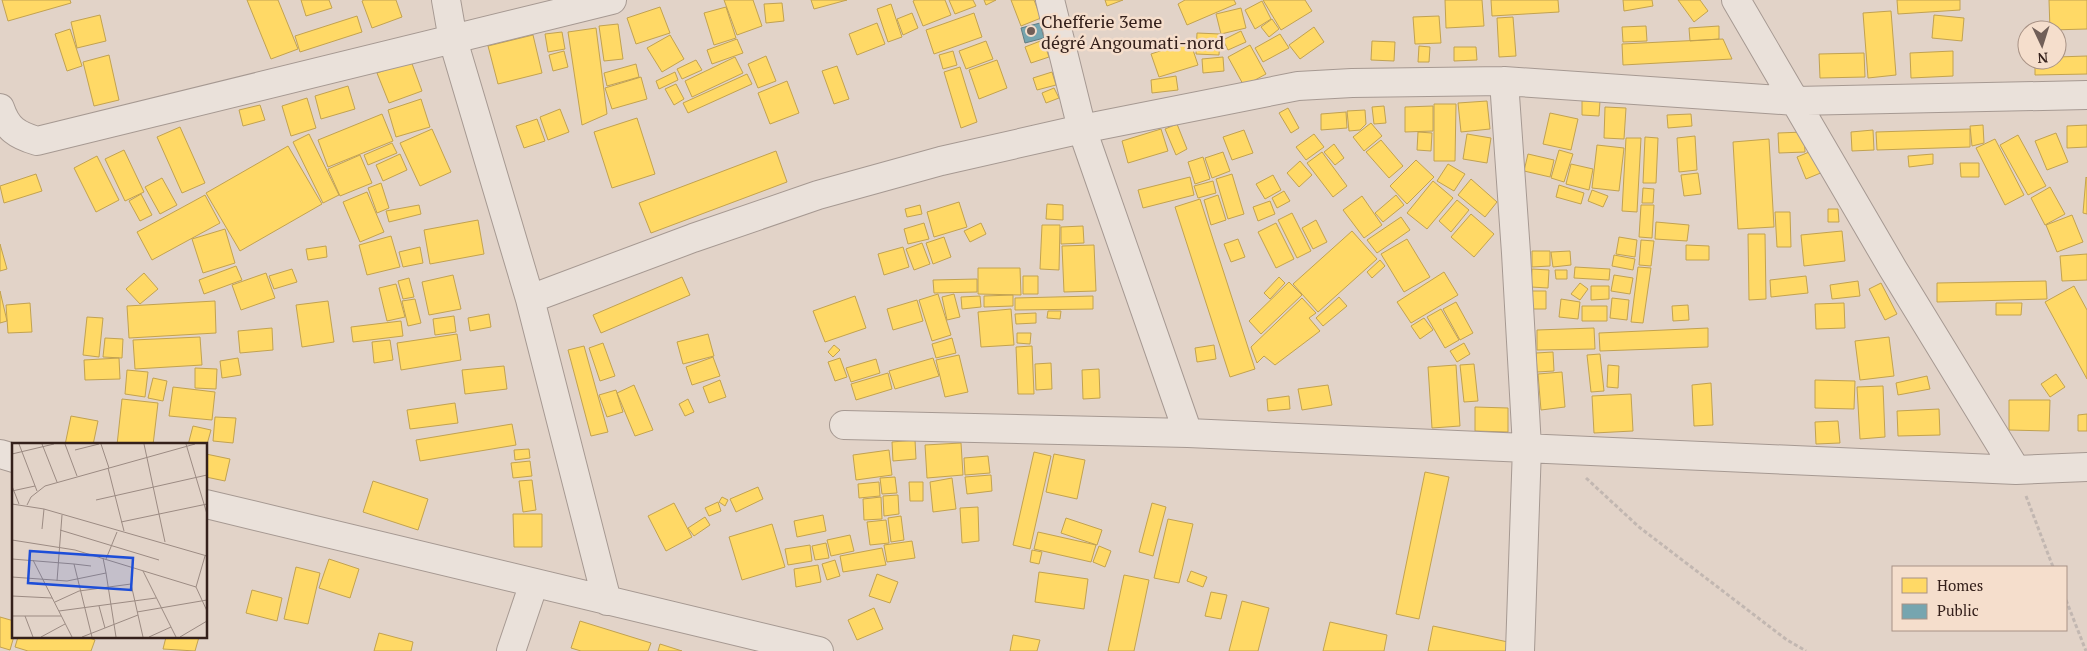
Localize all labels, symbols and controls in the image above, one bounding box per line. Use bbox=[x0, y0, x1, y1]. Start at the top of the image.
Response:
place label: Chefferie 3eme dégré Angoumati-nord bbox=[1041, 9, 1224, 54]
north arrow bbox=[2017, 20, 2067, 70]
marker: Chefferie 3eme dégré Angoumati-nord bbox=[1025, 25, 1037, 37]
text: N bbox=[2037, 49, 2049, 68]
inset map bbox=[12, 443, 208, 638]
legend bbox=[1892, 566, 2067, 631]
text: Homes bbox=[1937, 575, 1983, 595]
text: Public bbox=[1937, 600, 1979, 620]

